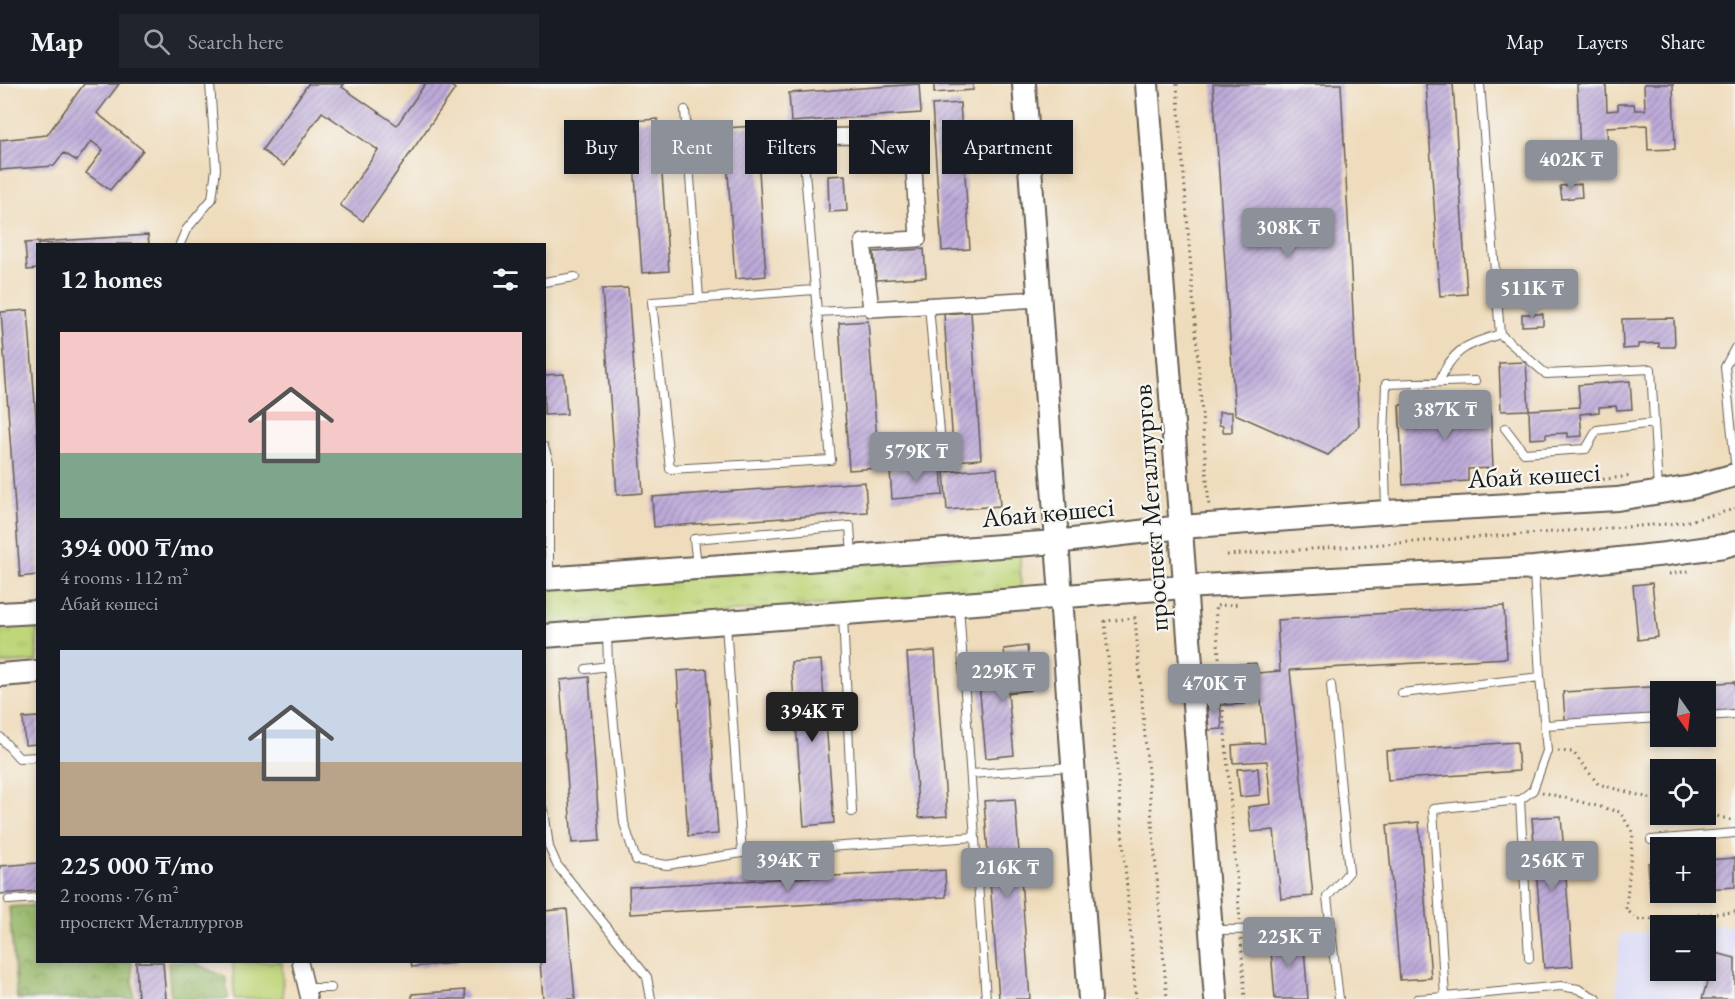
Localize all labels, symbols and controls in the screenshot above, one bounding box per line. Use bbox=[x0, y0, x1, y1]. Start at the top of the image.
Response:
search box bbox=[119, 14, 539, 68]
text: Map bbox=[30, 23, 83, 59]
icon: search bbox=[140, 25, 173, 58]
text: Search here bbox=[188, 27, 283, 56]
text: Map bbox=[1506, 28, 1544, 55]
text: Layers bbox=[1577, 28, 1628, 55]
text: Share bbox=[1661, 28, 1705, 55]
chip: Buy bbox=[564, 120, 639, 174]
chip: Rent bbox=[651, 120, 733, 174]
chip: Filters bbox=[745, 120, 837, 174]
chip: New bbox=[849, 120, 930, 174]
chip: Apartment bbox=[942, 120, 1073, 174]
pin: 402K ₸ bbox=[1522, 140, 1620, 191]
text: 402K ₸ bbox=[1539, 146, 1603, 172]
pin: 308K ₸ bbox=[1239, 208, 1337, 259]
text: 308K ₸ bbox=[1256, 214, 1320, 240]
text: 12 homes bbox=[60, 262, 162, 296]
icon: filters bbox=[489, 263, 522, 296]
pin: 511K ₸ bbox=[1483, 269, 1581, 320]
text: 511K ₸ bbox=[1500, 275, 1564, 301]
icon: home bbox=[237, 371, 345, 479]
street label: проспект Металлургов bbox=[1124, 383, 1176, 633]
pin: 387K ₸ bbox=[1396, 390, 1494, 441]
text: 387K ₸ bbox=[1413, 396, 1477, 422]
pin: 579K ₸ bbox=[867, 432, 965, 483]
text: 579K ₸ bbox=[884, 438, 948, 464]
street label: Абай көшесі bbox=[1466, 454, 1602, 496]
street label: Абай көшесі bbox=[979, 489, 1116, 535]
text: 394 000 ₸/mo bbox=[60, 530, 214, 564]
text: 4 rooms · 112 m² bbox=[60, 564, 188, 590]
text: Абай көшесі bbox=[60, 590, 158, 616]
pin: 229K ₸ bbox=[954, 652, 1052, 703]
text: 229K ₸ bbox=[971, 658, 1035, 684]
pin: 470K ₸ bbox=[1165, 664, 1263, 715]
text: 470K ₸ bbox=[1182, 670, 1246, 696]
north arrow bbox=[1650, 681, 1716, 747]
map controls bbox=[1650, 681, 1716, 981]
icon: home bbox=[237, 689, 345, 797]
pin: 394K ₸ bbox=[763, 692, 861, 743]
text: 394K ₸ bbox=[780, 698, 844, 724]
button: locate bbox=[1650, 759, 1716, 825]
button: + bbox=[1650, 837, 1716, 903]
pin: 394K ₸ bbox=[739, 841, 837, 892]
pin: 256K ₸ bbox=[1503, 841, 1601, 892]
text: 394K ₸ bbox=[756, 847, 820, 873]
text: 256K ₸ bbox=[1520, 847, 1584, 873]
text: 225 000 ₸/mo bbox=[60, 848, 214, 882]
pin: 216K ₸ bbox=[958, 848, 1056, 899]
text: 216K ₸ bbox=[975, 854, 1039, 880]
text: 2 rooms · 76 m² bbox=[60, 882, 179, 908]
text: проспект Металлургов bbox=[60, 908, 243, 934]
button: − bbox=[1650, 915, 1716, 981]
pin: 225K ₸ bbox=[1240, 917, 1338, 968]
text: 225K ₸ bbox=[1257, 923, 1321, 949]

